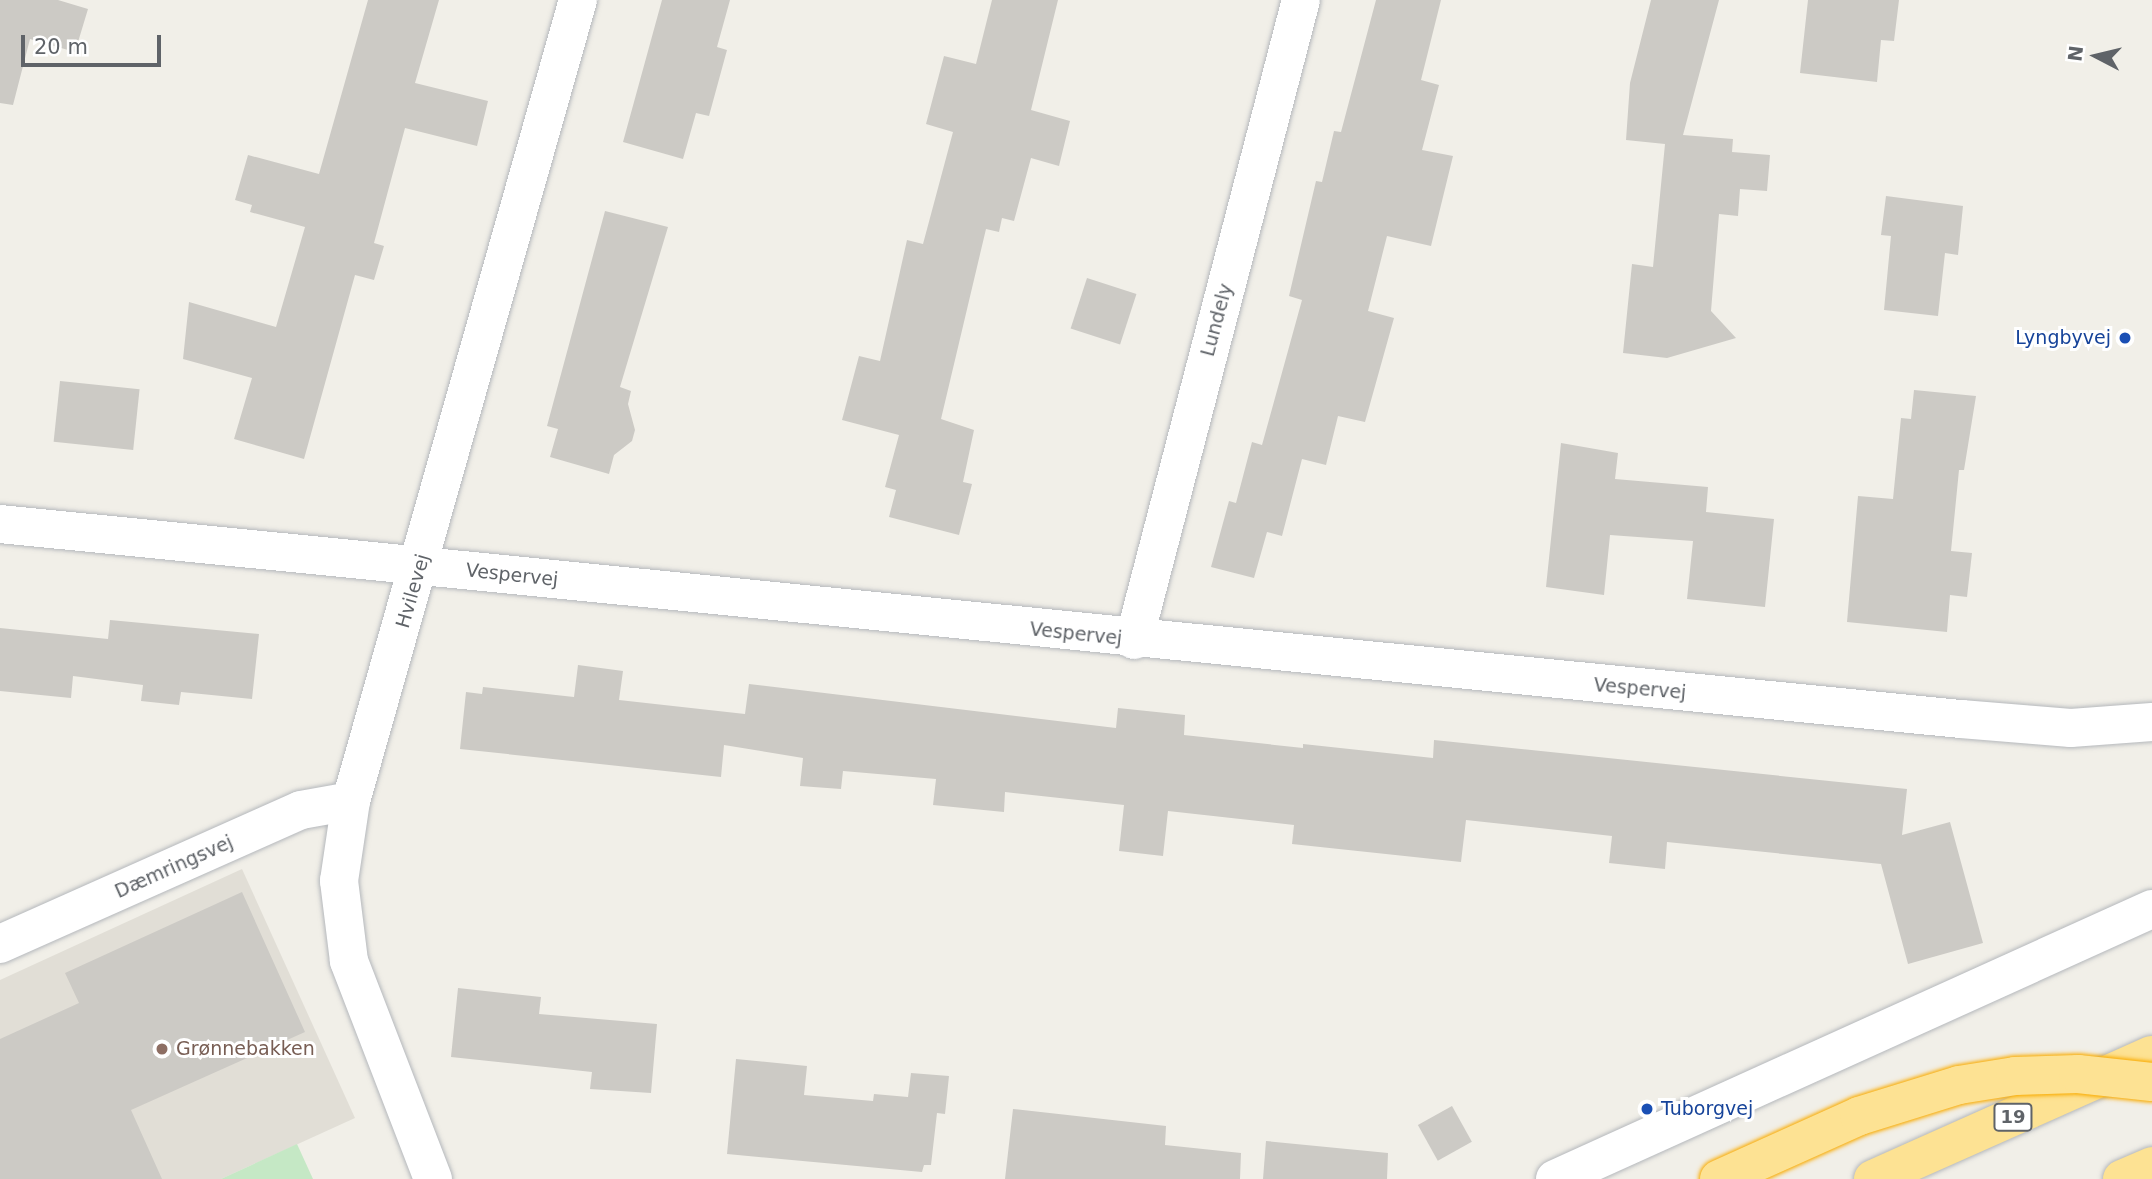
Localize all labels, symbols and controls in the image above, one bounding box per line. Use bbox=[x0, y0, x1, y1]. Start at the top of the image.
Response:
scale bar bbox=[24, 21, 164, 65]
north arrow bbox=[2061, 21, 2131, 91]
text: 20 m bbox=[34, 35, 88, 59]
text: N bbox=[2063, 44, 2087, 63]
street label: Lundely bbox=[1196, 281, 1238, 359]
place label: Lyngbyvej bbox=[2015, 327, 2111, 349]
marker: Lyngbyvej bbox=[2117, 330, 2133, 346]
street label: Hvilevej bbox=[392, 551, 434, 631]
street label: Vespervej bbox=[465, 559, 559, 591]
street label: Vespervej bbox=[1029, 618, 1123, 650]
street label: Vespervej bbox=[1593, 674, 1687, 704]
street label: Dæmringsvej bbox=[111, 831, 237, 903]
place label: Grønnebakken bbox=[176, 1038, 315, 1060]
marker: Grønnebakken bbox=[154, 1041, 170, 1057]
place label: Tuborgvej bbox=[1661, 1098, 1753, 1120]
marker: Tuborgvej bbox=[1639, 1101, 1655, 1117]
road number: 19 bbox=[1992, 1102, 2034, 1132]

